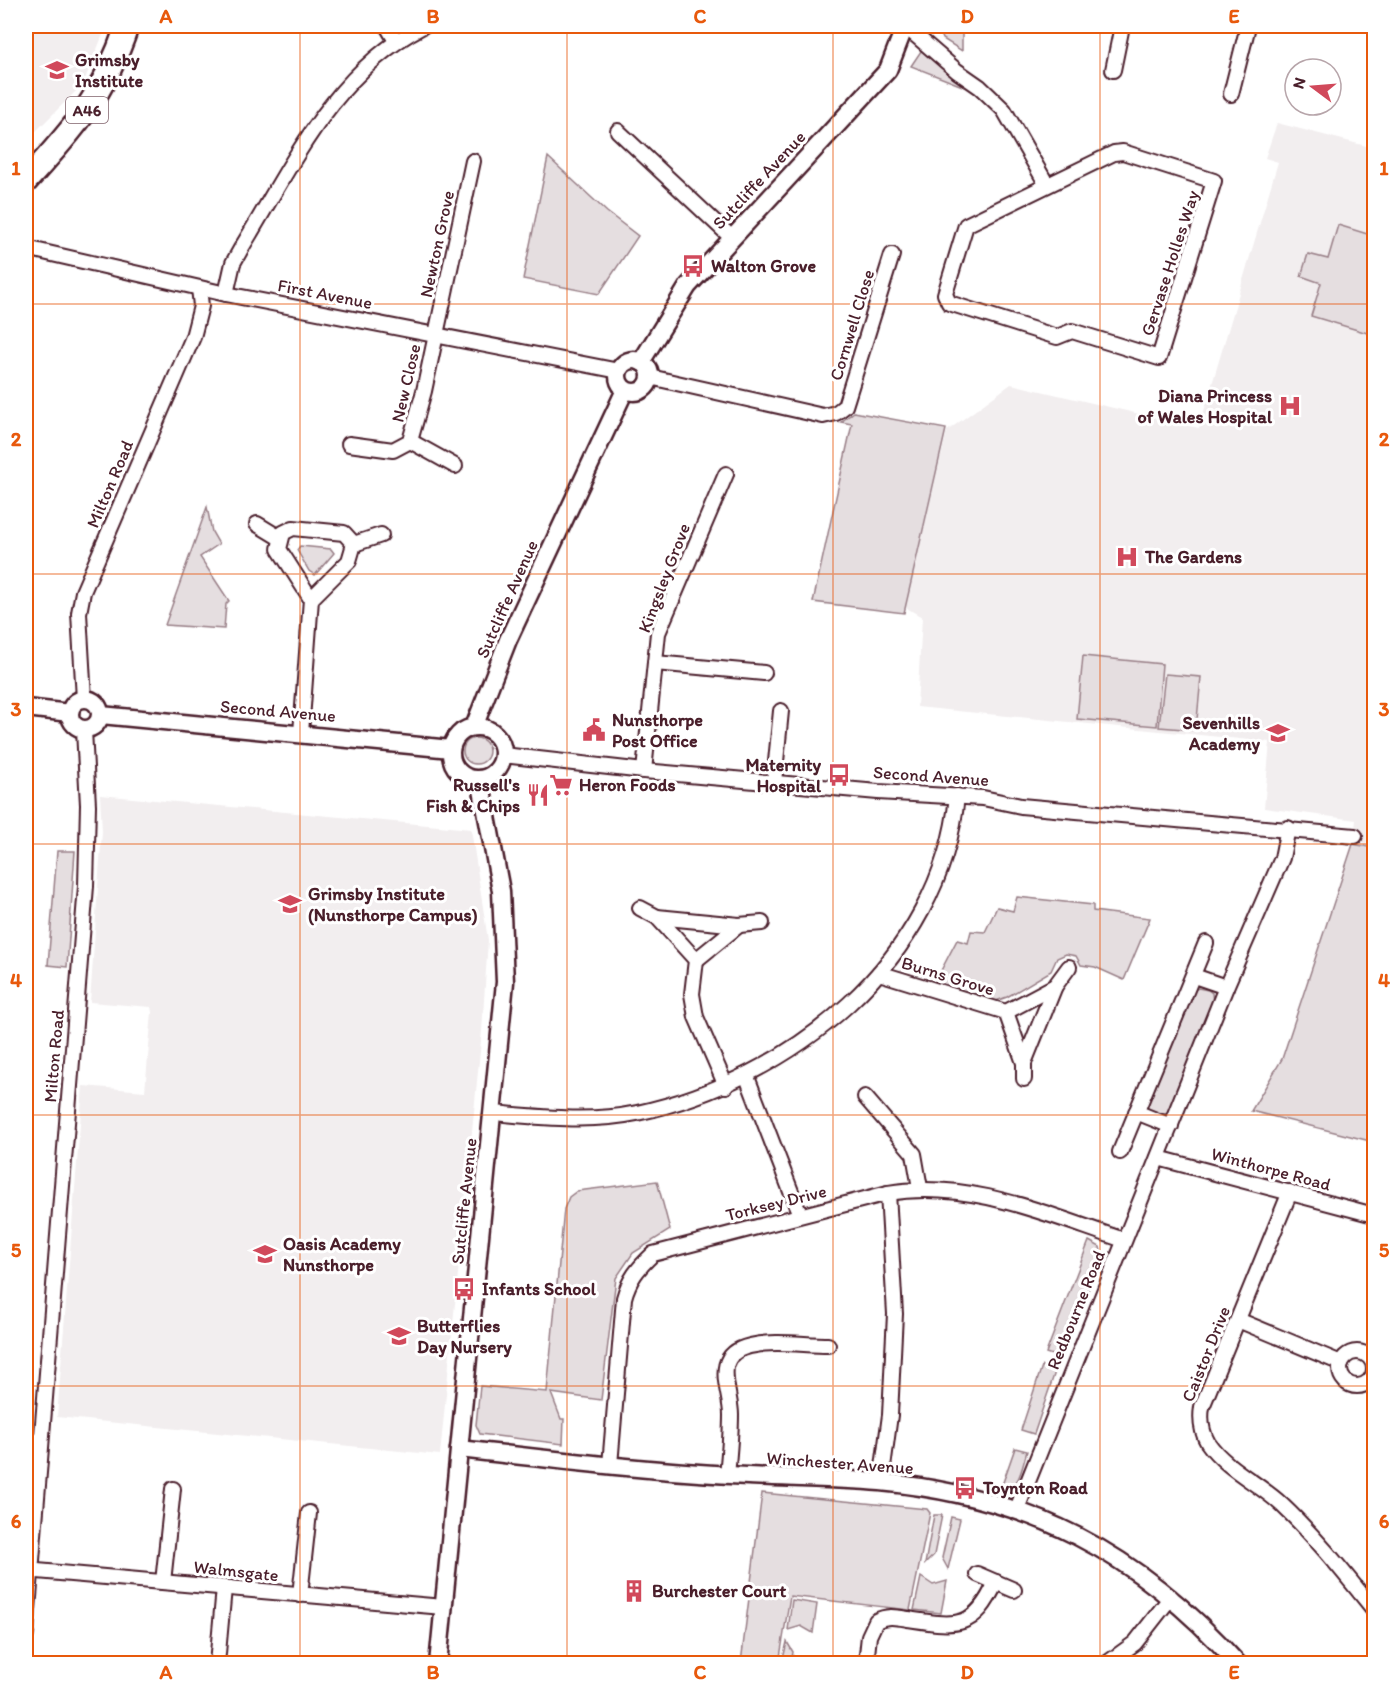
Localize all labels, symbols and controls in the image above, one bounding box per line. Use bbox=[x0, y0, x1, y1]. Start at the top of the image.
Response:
text: A bbox=[159, 4, 173, 28]
text: B bbox=[427, 4, 440, 28]
text: C bbox=[694, 4, 707, 28]
text: D bbox=[960, 4, 974, 28]
text: E bbox=[1228, 4, 1240, 28]
place label: Grimsby Institute bbox=[75, 49, 144, 92]
school or university icon: Grimsby Institute bbox=[44, 57, 70, 83]
north arrow bbox=[1283, 57, 1343, 117]
text: N bbox=[1288, 75, 1310, 91]
road number: A46 bbox=[66, 97, 108, 123]
street label: Sutcliffe Avenue bbox=[708, 126, 810, 234]
text: 1 bbox=[11, 156, 21, 180]
text: 1 bbox=[1379, 156, 1389, 180]
street label: Gervase Holles Way bbox=[1136, 187, 1204, 339]
street label: Newton Grove bbox=[415, 189, 459, 299]
bus stop icon: Walton Grove bbox=[680, 253, 706, 279]
place label: Walton Grove bbox=[711, 255, 816, 277]
street label: Cornwell Close bbox=[825, 267, 879, 383]
street label: First Avenue bbox=[276, 274, 374, 314]
street label: New Close bbox=[386, 342, 426, 424]
place label: Diana Princess of Wales Hospital bbox=[1137, 385, 1273, 428]
hospital icon: Diana Princess of Wales Hospital bbox=[1277, 393, 1303, 419]
text: 2 bbox=[11, 427, 22, 451]
text: 2 bbox=[1379, 427, 1390, 451]
street label: Milton Road bbox=[82, 437, 138, 531]
street label: Kingsley Grove bbox=[633, 520, 695, 636]
street label: Sutcliffe Avenue bbox=[471, 537, 543, 661]
hospital icon: The Gardens bbox=[1114, 544, 1140, 570]
place label: The Gardens bbox=[1144, 546, 1242, 568]
street label: Second Avenue bbox=[219, 695, 337, 727]
text: 3 bbox=[11, 697, 22, 721]
text: 3 bbox=[1379, 697, 1390, 721]
place label: Nunsthorpe Post Office bbox=[612, 709, 703, 752]
place label: Sevenhills Academy bbox=[1182, 712, 1261, 755]
public building icon: Nunsthorpe Post Office bbox=[581, 717, 607, 743]
school or university icon: Sevenhills Academy bbox=[1265, 720, 1291, 746]
place label: Maternity Hospital bbox=[745, 754, 822, 797]
street label: Second Avenue bbox=[872, 761, 990, 791]
bus stop icon: Maternity Hospital bbox=[826, 762, 852, 788]
supermarket icon: Heron Foods bbox=[548, 772, 574, 798]
place label: Russell's Fish & Chips bbox=[426, 774, 520, 817]
place label: Heron Foods bbox=[579, 774, 675, 796]
restaurant icon: Russell's Fish & Chips bbox=[525, 782, 551, 808]
place label: Grimsby Institute (Nunsthorpe Campus) bbox=[308, 883, 478, 926]
school or university icon: Grimsby Institute (Nunsthorpe Campus) bbox=[277, 891, 303, 917]
street label: Burns Grove bbox=[899, 951, 997, 1001]
text: 4 bbox=[10, 968, 22, 992]
text: 4 bbox=[1378, 968, 1390, 992]
street label: Milton Road bbox=[39, 1008, 69, 1103]
street label: Sutcliffe Avenue bbox=[446, 1137, 482, 1265]
street label: Winthorpe Road bbox=[1209, 1142, 1333, 1196]
street label: Torksey Drive bbox=[723, 1180, 829, 1226]
place label: Oasis Academy Nunsthorpe bbox=[283, 1233, 401, 1276]
text: 5 bbox=[11, 1238, 22, 1262]
text: 5 bbox=[1379, 1238, 1390, 1262]
school or university icon: Oasis Academy Nunsthorpe bbox=[252, 1241, 278, 1267]
street label: Redbourne Road bbox=[1042, 1247, 1110, 1373]
bus stop icon: Infants School bbox=[451, 1276, 477, 1302]
place label: Infants School bbox=[482, 1278, 597, 1300]
street label: Caistor Drive bbox=[1177, 1303, 1235, 1405]
place label: Butterflies Day Nursery bbox=[417, 1315, 512, 1358]
school or university icon: Butterflies Day Nursery bbox=[386, 1323, 412, 1349]
street label: Winchester Avenue bbox=[766, 1447, 914, 1479]
bus stop icon: Toynton Road bbox=[952, 1475, 978, 1501]
place label: Toynton Road bbox=[982, 1477, 1088, 1499]
text: 6 bbox=[11, 1509, 22, 1533]
text: 6 bbox=[1379, 1509, 1390, 1533]
street label: Walmsgate bbox=[192, 1556, 280, 1586]
building icon: Burchester Court bbox=[621, 1578, 647, 1604]
place label: Burchester Court bbox=[652, 1580, 786, 1602]
text: A bbox=[159, 1660, 173, 1684]
text: B bbox=[427, 1660, 440, 1684]
text: C bbox=[694, 1660, 707, 1684]
text: D bbox=[960, 1660, 974, 1684]
text: E bbox=[1228, 1660, 1240, 1684]

